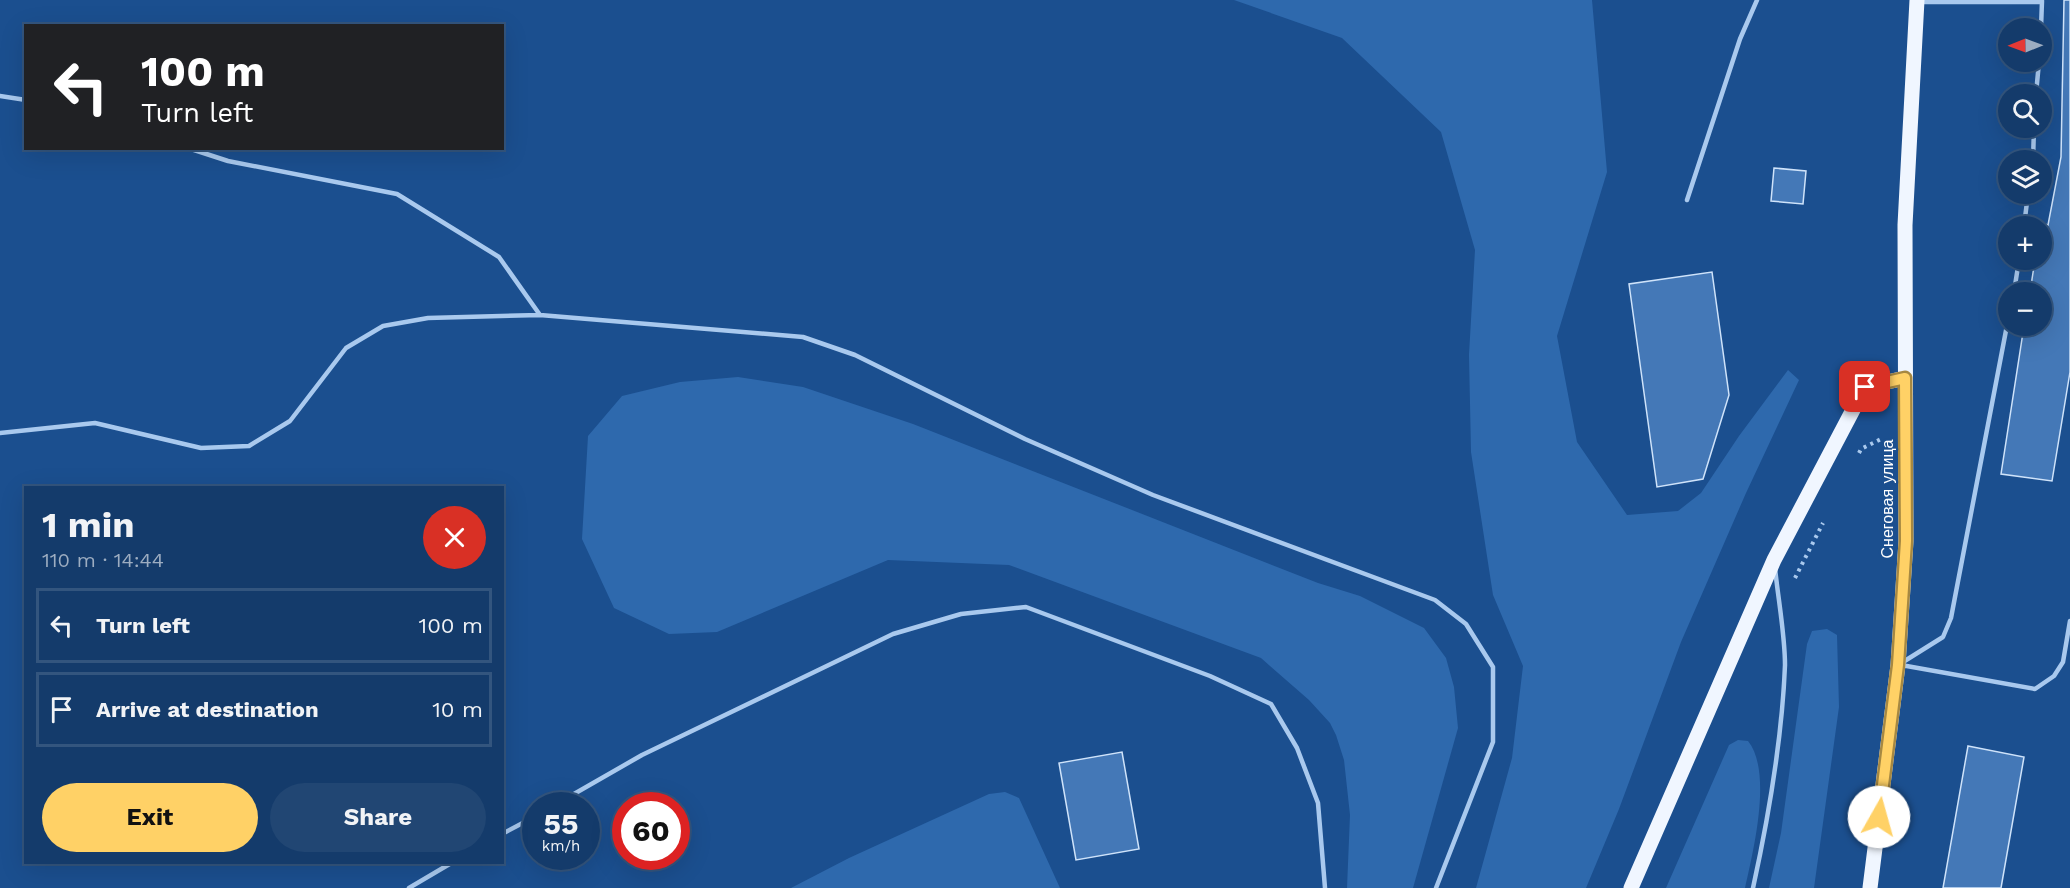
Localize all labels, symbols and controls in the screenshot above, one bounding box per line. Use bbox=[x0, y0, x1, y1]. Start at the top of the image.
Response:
north arrow bbox=[1998, 18, 2052, 72]
map controls bbox=[1998, 18, 2052, 336]
text: 100 m bbox=[141, 47, 265, 96]
icon: left bbox=[42, 48, 120, 126]
button: search bbox=[1998, 84, 2052, 138]
text: Turn left bbox=[141, 97, 253, 129]
button: layers bbox=[1998, 150, 2052, 204]
button: + bbox=[1998, 216, 2052, 270]
button: − bbox=[1998, 282, 2052, 336]
pin bbox=[1839, 361, 1890, 412]
icon: arrive bbox=[1848, 370, 1881, 403]
street label: Снеговая улица bbox=[1878, 439, 1897, 559]
text: 1 min bbox=[42, 504, 134, 546]
button: close bbox=[423, 506, 486, 569]
text: 110 m · 14:44 bbox=[42, 548, 164, 572]
icon: left bbox=[45, 609, 78, 642]
text: Turn left bbox=[96, 613, 190, 638]
text: 100 m bbox=[419, 613, 483, 638]
icon: arrive bbox=[45, 693, 78, 726]
text: Arrive at destination bbox=[96, 697, 319, 722]
text: 10 m bbox=[432, 697, 483, 722]
button: Exit bbox=[42, 783, 258, 852]
button: Share bbox=[270, 783, 486, 852]
position arrow bbox=[1847, 785, 1911, 849]
speed limit sign: 60 bbox=[612, 792, 690, 870]
text: 55 bbox=[544, 806, 578, 841]
text: km/h bbox=[542, 837, 580, 855]

